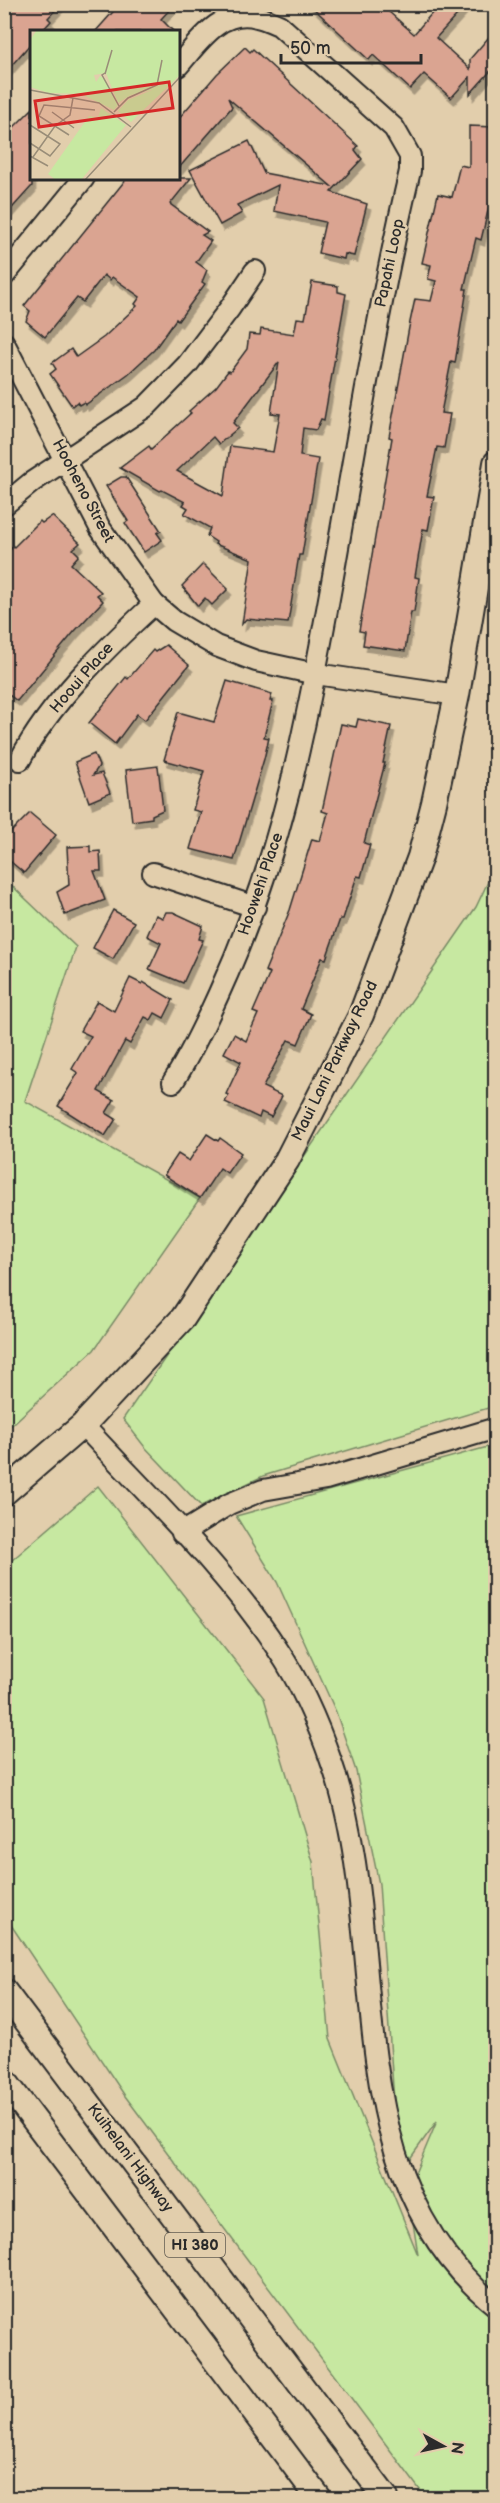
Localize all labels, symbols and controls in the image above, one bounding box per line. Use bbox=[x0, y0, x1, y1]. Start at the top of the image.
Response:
scale bar bbox=[281, 27, 420, 65]
inset map bbox=[30, 30, 180, 180]
text: 50 m bbox=[290, 38, 331, 59]
street label: Papahi Loop bbox=[371, 217, 409, 309]
street label: Hooheno Street bbox=[48, 436, 118, 546]
street label: Hooui Place bbox=[46, 638, 118, 717]
street label: Hoowehi Place bbox=[235, 830, 288, 938]
street label: Maui Lani Parkway Road bbox=[288, 978, 382, 1144]
street label: Kuihelani Highway bbox=[83, 2100, 177, 2217]
road number: HI 380 bbox=[165, 2233, 225, 2257]
north arrow bbox=[413, 2416, 473, 2476]
text: N bbox=[446, 2441, 467, 2455]

